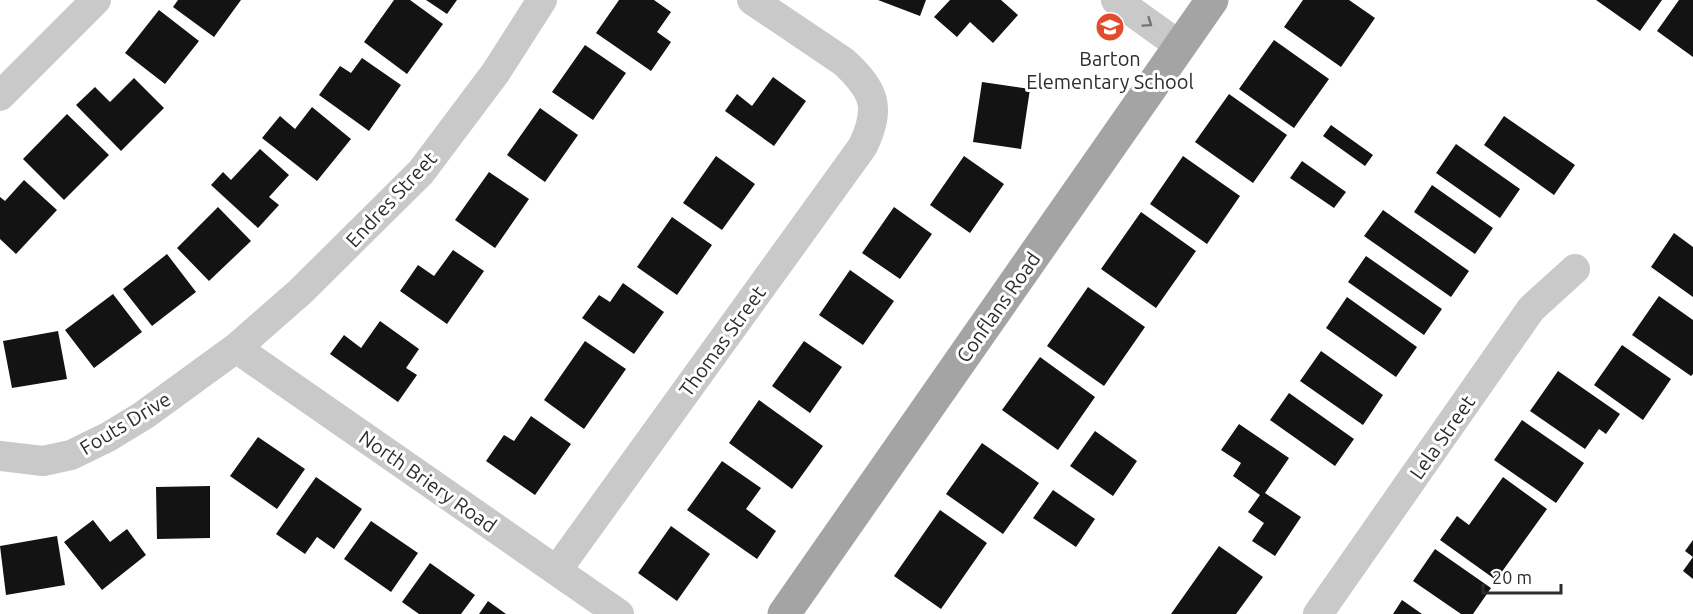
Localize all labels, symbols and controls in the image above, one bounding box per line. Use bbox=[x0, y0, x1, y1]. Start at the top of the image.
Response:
school or university icon: Barton Elementary School bbox=[1094, 11, 1126, 43]
one-way arrow bbox=[1141, 16, 1152, 27]
place label: Barton Elementary School bbox=[1026, 47, 1194, 93]
street label: Endres Street bbox=[341, 146, 441, 251]
street label: Conflans Road bbox=[951, 247, 1045, 367]
street label: Thomas Street bbox=[674, 281, 770, 401]
street label: Fouts Drive bbox=[75, 387, 175, 459]
street label: Lela Street bbox=[1405, 390, 1479, 483]
street label: North Briery Road bbox=[355, 425, 501, 537]
scale bar bbox=[1483, 557, 1561, 595]
text: 20 m bbox=[1492, 567, 1532, 587]

